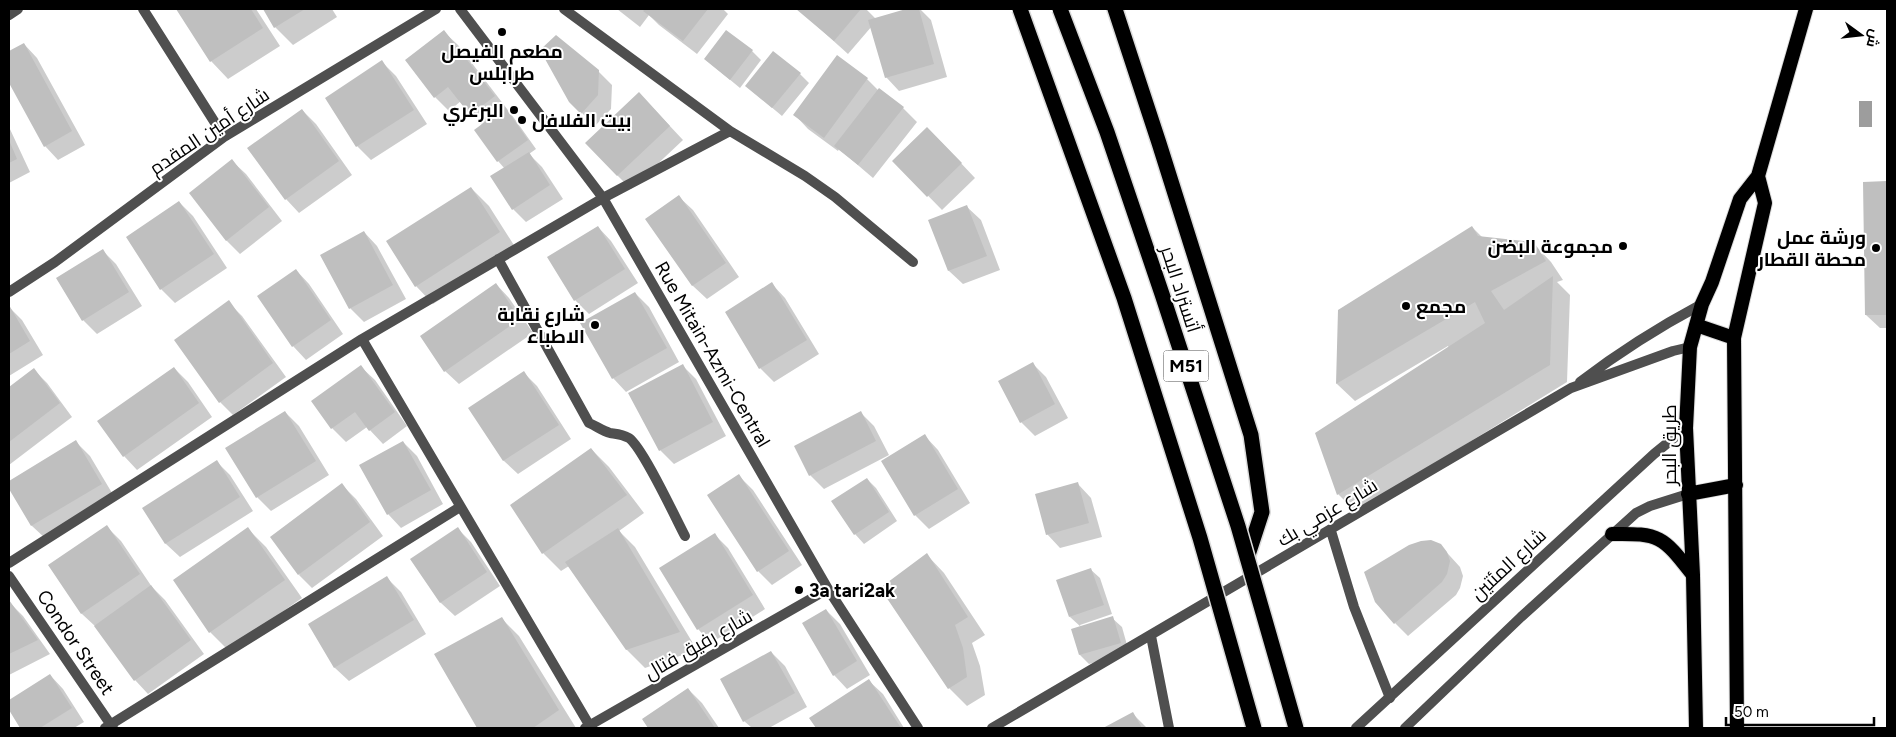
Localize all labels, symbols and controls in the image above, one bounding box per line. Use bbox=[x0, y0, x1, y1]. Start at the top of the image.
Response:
north arrow bbox=[1836, 10, 1886, 60]
marker: مطعم الفيصل طرابلس bbox=[496, 26, 508, 38]
text: ش bbox=[1863, 27, 1884, 49]
place label: مطعم الفيصل طرابلس bbox=[441, 40, 563, 85]
street label: شارع أمين المقدم bbox=[145, 83, 275, 182]
place label: البرغري bbox=[443, 99, 504, 126]
marker: البرغري bbox=[508, 104, 520, 116]
place label: بيت الفلافل bbox=[532, 109, 631, 132]
marker: بيت الفلافل bbox=[516, 114, 528, 126]
place label: ورشة عمل محطة القطار bbox=[1757, 226, 1866, 271]
place label: مجموعة البضن bbox=[1487, 235, 1613, 258]
marker: مجموعة البضن bbox=[1617, 240, 1629, 252]
street label: أتستراد البحر bbox=[1155, 242, 1205, 335]
marker: ورشة عمل محطة القطار bbox=[1870, 242, 1882, 254]
street label: Rue Mitain-Azmi-Central bbox=[650, 257, 775, 451]
place label: مجمع bbox=[1416, 295, 1466, 320]
marker: مجمع bbox=[1400, 300, 1412, 312]
place label: شارع نقابة الاطباء bbox=[497, 303, 585, 348]
marker: شارع نقابة الاطباء bbox=[589, 319, 601, 331]
road number: M51 bbox=[1164, 351, 1208, 382]
street label: طريق البحر bbox=[1658, 404, 1682, 487]
street label: شارع عزمي بك bbox=[1273, 474, 1383, 554]
street label: شارع المئتين bbox=[1466, 524, 1552, 607]
place label: 3a tari2ak bbox=[809, 579, 896, 602]
marker: 3a tari2ak bbox=[793, 584, 805, 596]
street label: Condor Street bbox=[32, 585, 119, 699]
street label: شارع رفيق فتال bbox=[640, 604, 757, 686]
scale bar bbox=[1726, 694, 1874, 726]
text: 50 m bbox=[1734, 703, 1769, 721]

